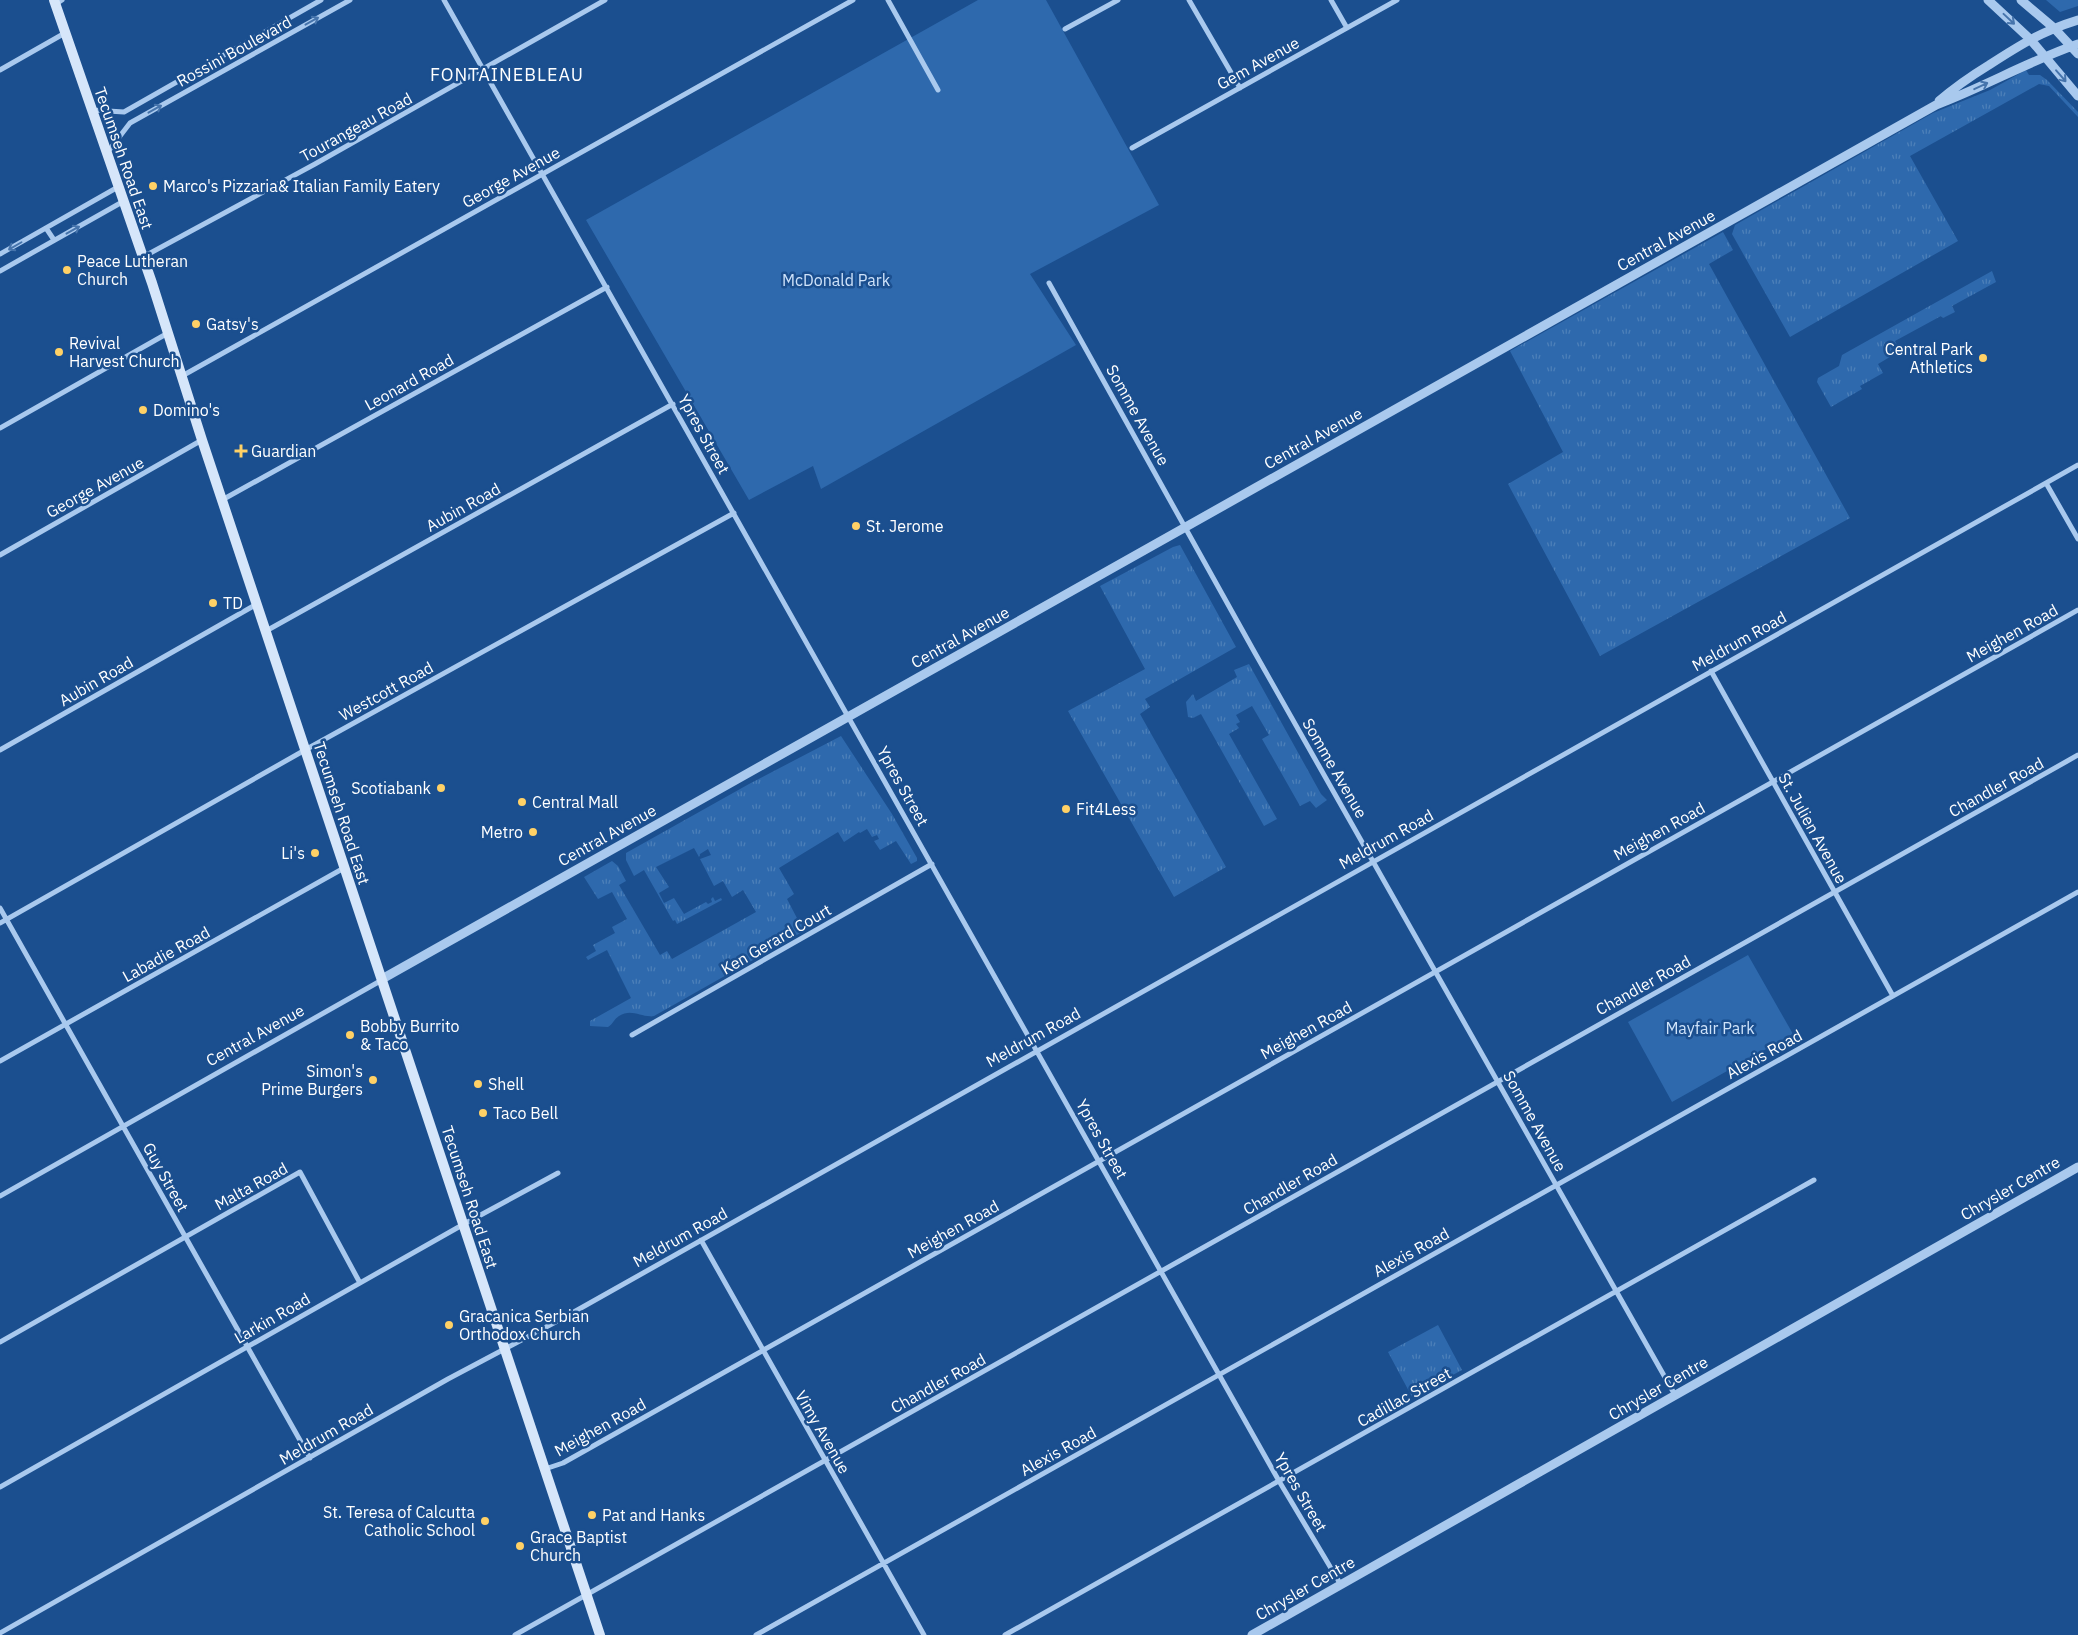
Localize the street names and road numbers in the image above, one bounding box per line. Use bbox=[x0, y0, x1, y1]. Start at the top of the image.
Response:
street label: Rossini Boulevard bbox=[173, 11, 295, 91]
street label: Gem Avenue bbox=[1213, 32, 1303, 94]
street label: Tecumseh Road East bbox=[90, 84, 158, 232]
street label: Tourangeau Road bbox=[297, 88, 415, 166]
street label: George Avenue bbox=[459, 142, 564, 212]
street label: Central Avenue bbox=[1613, 205, 1719, 275]
street label: Leonard Road bbox=[361, 349, 457, 415]
street label: Somme Avenue bbox=[1102, 361, 1174, 469]
street label: Ypres Street bbox=[674, 391, 734, 477]
street label: Central Avenue bbox=[1260, 403, 1366, 473]
street label: George Avenue bbox=[43, 452, 148, 522]
street label: Aubin Road bbox=[422, 478, 504, 536]
street label: Meighen Road bbox=[1963, 600, 2061, 666]
street label: Central Avenue bbox=[907, 602, 1013, 672]
street label: Meldrum Road bbox=[1688, 607, 1790, 675]
street label: Aubin Road bbox=[55, 652, 137, 710]
street label: Westcott Road bbox=[335, 657, 437, 725]
street label: Somme Avenue bbox=[1298, 714, 1372, 822]
street label: Tecumseh Road East bbox=[309, 739, 375, 887]
street label: Ypres Street bbox=[873, 743, 933, 829]
street label: Chandler Road bbox=[1945, 753, 2047, 821]
street label: St. Julien Avenue bbox=[1774, 769, 1852, 887]
street label: Meighen Road bbox=[1610, 798, 1708, 864]
street label: Central Avenue bbox=[554, 800, 660, 870]
street label: Meldrum Road bbox=[1335, 805, 1437, 873]
street label: Ken Gerard Court bbox=[717, 899, 835, 979]
street label: Labadie Road bbox=[119, 922, 213, 986]
street label: Chandler Road bbox=[1592, 951, 1694, 1019]
street label: Meighen Road bbox=[1257, 997, 1355, 1063]
street label: Central Avenue bbox=[202, 1000, 308, 1070]
street label: Meldrum Road bbox=[982, 1003, 1084, 1071]
street label: Alexis Road bbox=[1723, 1025, 1805, 1083]
street label: Somme Avenue bbox=[1499, 1067, 1571, 1175]
street label: Ypres Street bbox=[1072, 1096, 1132, 1182]
street label: Tecumseh Road East bbox=[437, 1123, 503, 1271]
street label: Guy Street bbox=[139, 1139, 193, 1215]
street label: Chandler Road bbox=[1239, 1149, 1341, 1219]
street label: Chrysler Centre bbox=[1957, 1151, 2063, 1225]
street label: Malta Road bbox=[211, 1158, 291, 1214]
street label: Meighen Road bbox=[904, 1196, 1002, 1262]
street label: Meldrum Road bbox=[629, 1203, 731, 1271]
street label: Alexis Road bbox=[1370, 1223, 1452, 1281]
street label: Larkin Road bbox=[230, 1288, 314, 1348]
street label: Chandler Road bbox=[887, 1349, 989, 1417]
street label: Chrysler Centre bbox=[1605, 1351, 1711, 1425]
street label: Cadillac Street bbox=[1353, 1363, 1455, 1431]
street label: Vimy Avenue bbox=[791, 1387, 855, 1477]
street label: Meighen Road bbox=[551, 1394, 649, 1460]
street label: Meldrum Road bbox=[276, 1399, 376, 1469]
street label: Alexis Road bbox=[1017, 1422, 1099, 1480]
street label: Ypres Street bbox=[1270, 1449, 1332, 1535]
street label: Chrysler Centre bbox=[1252, 1551, 1358, 1625]

